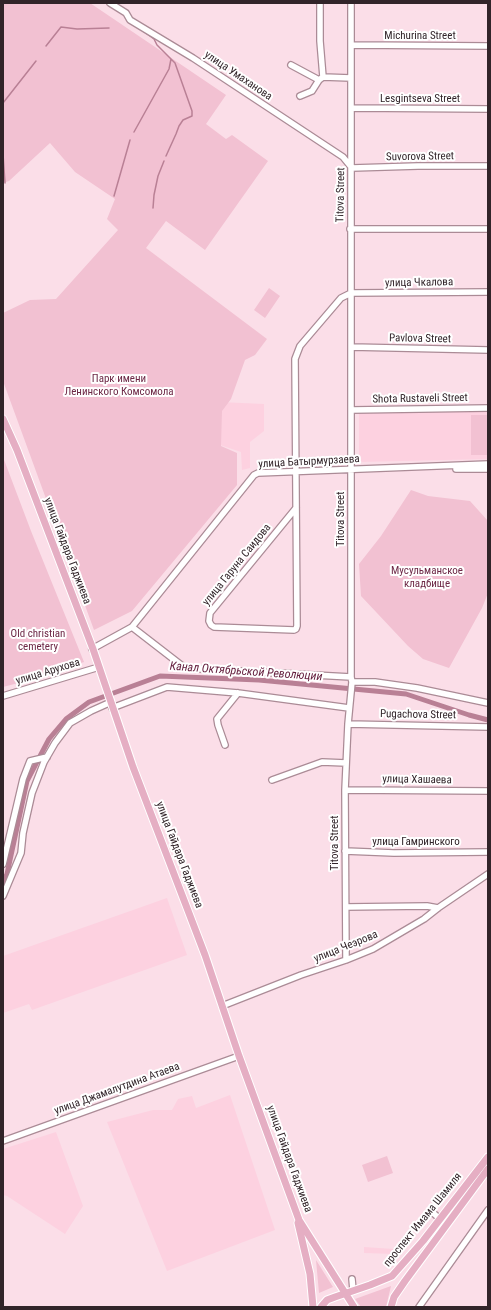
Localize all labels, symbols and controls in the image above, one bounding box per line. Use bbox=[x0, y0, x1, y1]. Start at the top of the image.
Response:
street label: Michurina Street bbox=[384, 29, 456, 43]
street label: улица Умаханова bbox=[202, 48, 274, 104]
street label: Lesgintseva Street bbox=[380, 92, 460, 106]
street label: Suvorova Street bbox=[386, 150, 454, 164]
street label: Titova Street bbox=[334, 167, 348, 223]
street label: улица Чкалова bbox=[385, 276, 453, 290]
street label: Pavlova Street bbox=[389, 332, 451, 346]
park label: Парк имени Ленинского Комсомола bbox=[64, 372, 174, 398]
street label: Shota Rustaveli Street bbox=[372, 392, 468, 406]
street label: улица Батырмурзаева bbox=[258, 453, 360, 471]
street label: Titova Street bbox=[334, 491, 348, 547]
street label: улица Гайдара Гаджиева bbox=[41, 496, 93, 606]
street label: улица Гаруна Саидова bbox=[200, 521, 274, 609]
park label: Мусульманское кладбище bbox=[391, 564, 463, 590]
park label: Old сhristian cemetery bbox=[11, 627, 65, 653]
street label: улица Арухова bbox=[14, 656, 82, 688]
water label: Канал Октябрьской Революции bbox=[169, 659, 323, 685]
street label: Pugachova Street bbox=[380, 708, 456, 722]
street label: улица Хашаева bbox=[382, 773, 452, 787]
street label: улица Гайдара Гаджиева bbox=[153, 800, 205, 910]
street label: Titova Street bbox=[328, 815, 342, 871]
street label: улица Гамринского bbox=[372, 835, 460, 849]
street label: улица Чеэрова bbox=[312, 928, 380, 966]
street label: улица Джамалутдина Атаева bbox=[52, 1060, 182, 1118]
street label: улица Гайдара Гаджиева bbox=[263, 1104, 315, 1214]
street label: проспект Имама Шамиля bbox=[381, 1170, 465, 1270]

